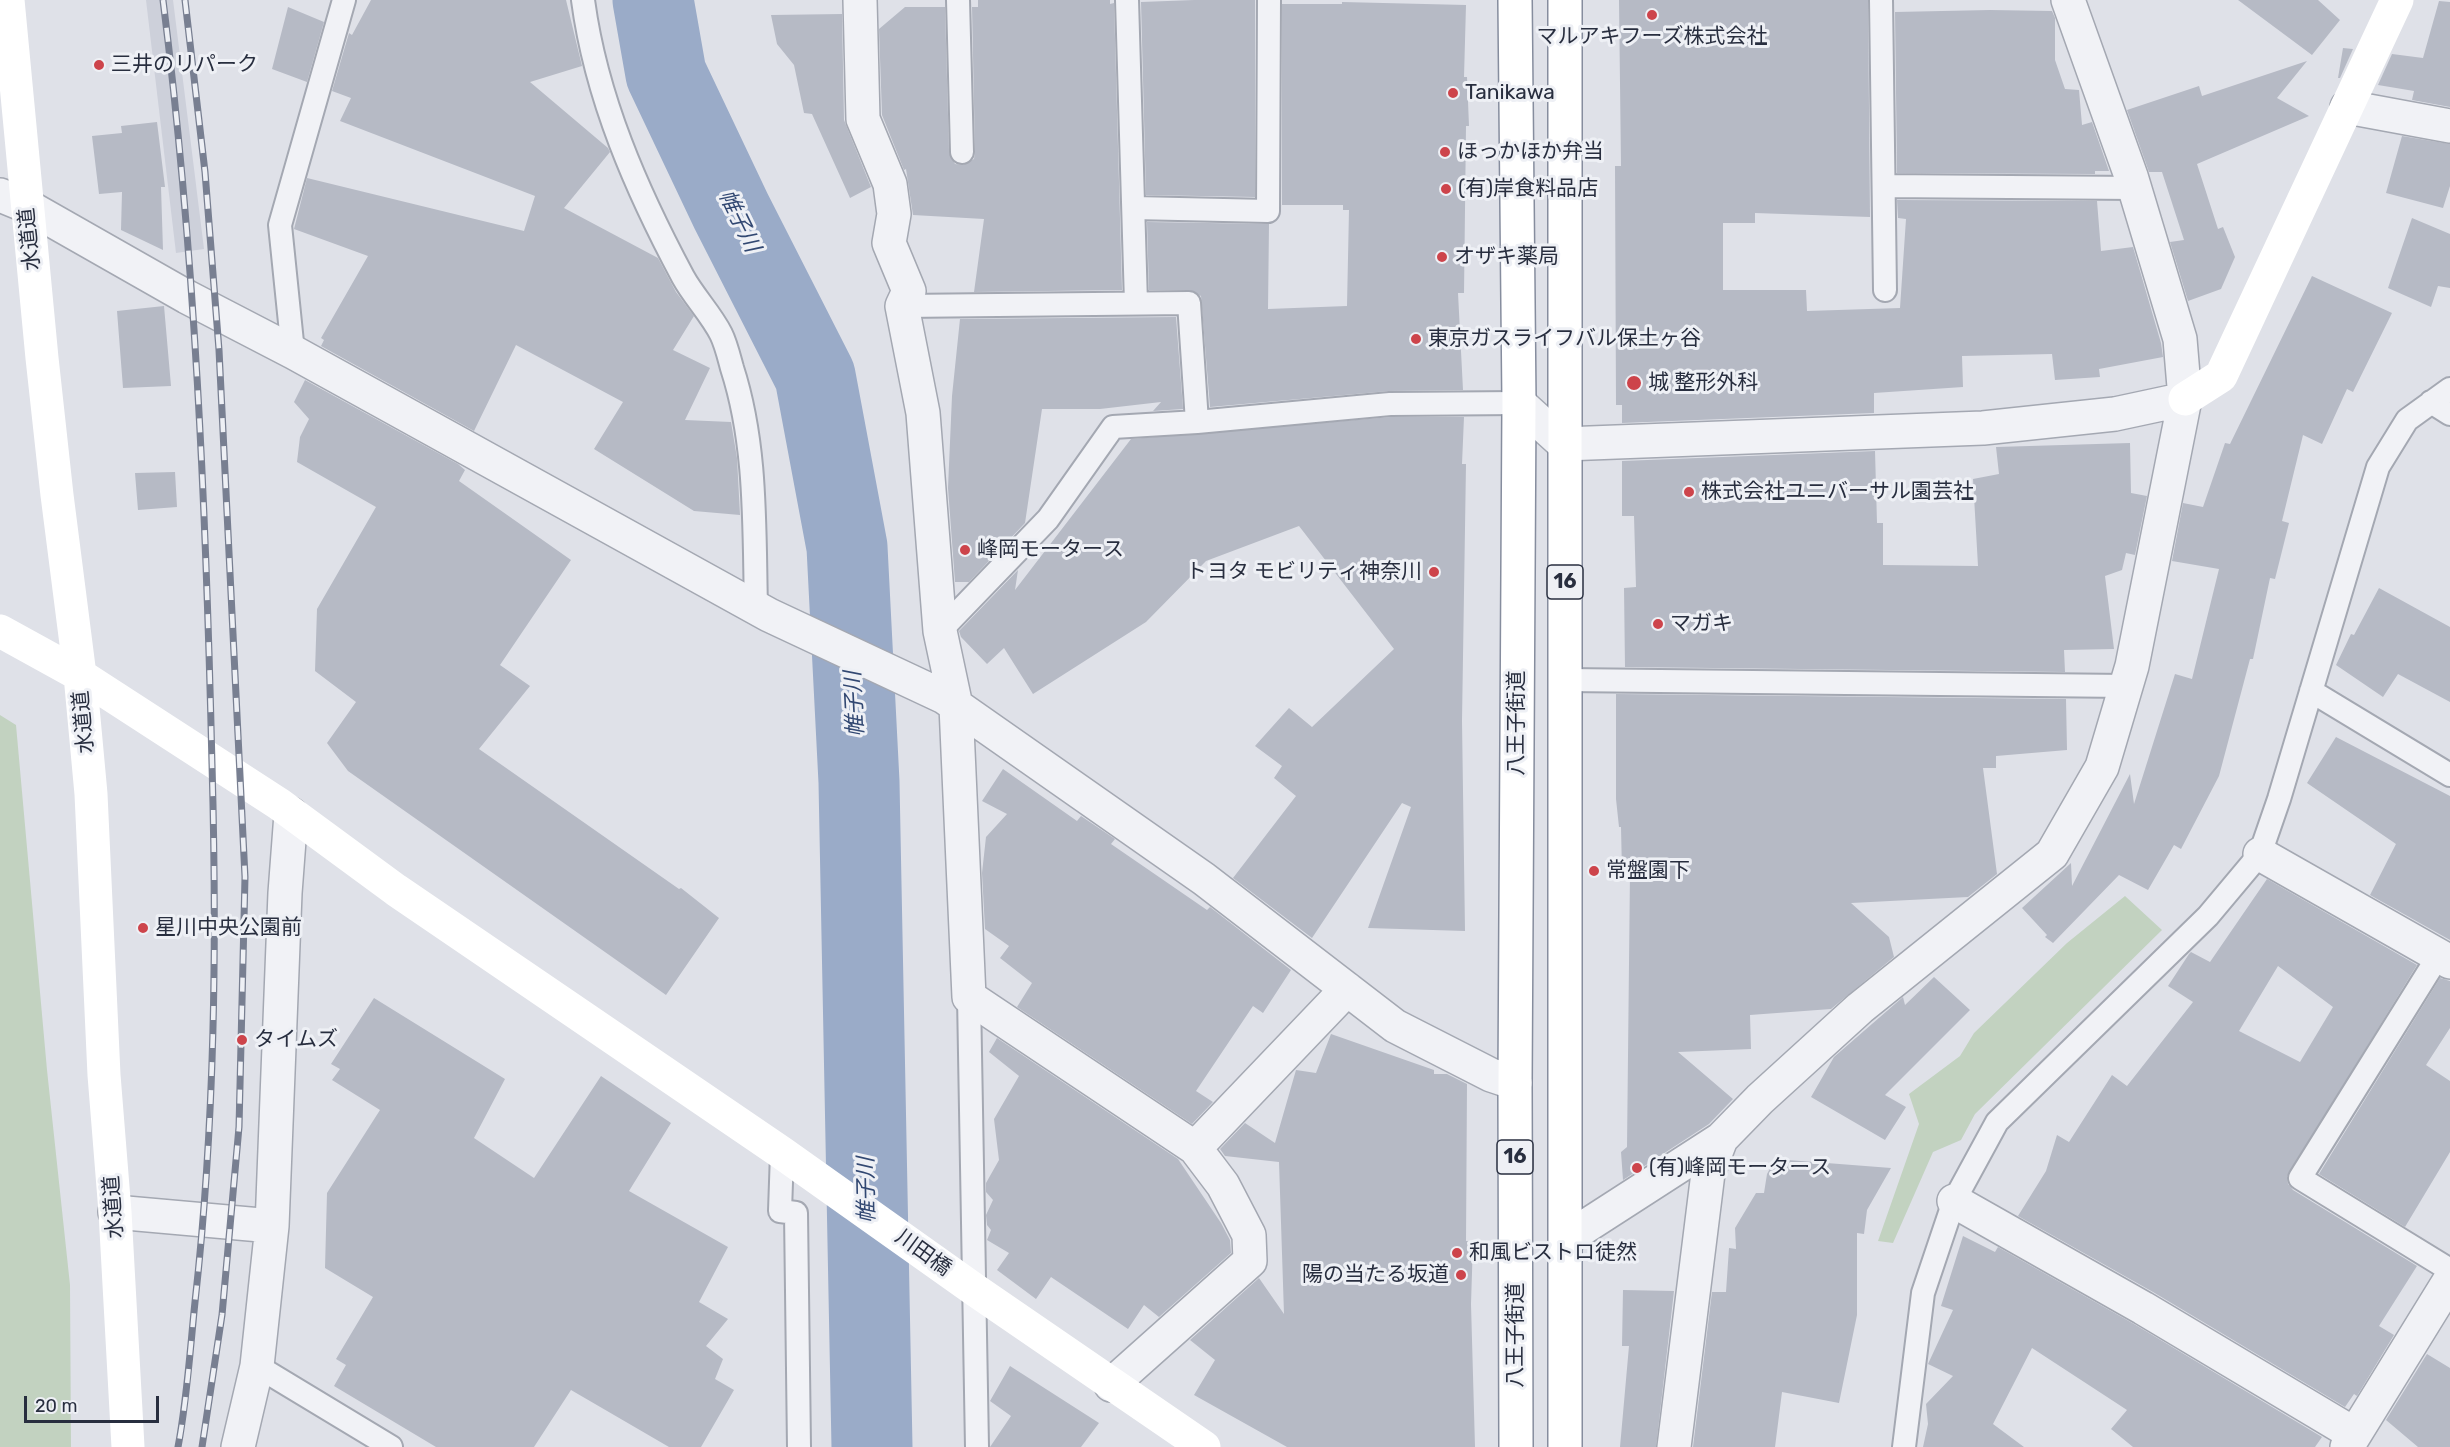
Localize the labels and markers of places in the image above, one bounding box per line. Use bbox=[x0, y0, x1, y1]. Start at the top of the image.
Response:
marker: マルアキフーズ株式会社 bbox=[1645, 8, 1659, 22]
place label: マルアキフーズ株式会社 bbox=[1537, 24, 1767, 50]
place label: 三井のリパーク bbox=[111, 52, 258, 78]
marker: 三井のリパーク bbox=[92, 58, 106, 72]
place label: Tanikawa bbox=[1465, 80, 1555, 106]
marker: Tanikawa bbox=[1446, 86, 1460, 100]
place label: ほっかほか弁当 bbox=[1457, 139, 1604, 165]
marker: ほっかほか弁当 bbox=[1438, 145, 1452, 159]
place label: (有)岸食料品店 bbox=[1458, 176, 1598, 202]
marker: (有)岸食料品店 bbox=[1439, 182, 1453, 196]
place label: オザキ薬局 bbox=[1454, 244, 1559, 270]
marker: オザキ薬局 bbox=[1435, 250, 1449, 264]
place label: 東京ガスライフバル保土ヶ谷 bbox=[1428, 326, 1701, 352]
marker: 東京ガスライフバル保土ヶ谷 bbox=[1409, 332, 1423, 346]
place label: 城 整形外科 bbox=[1648, 370, 1758, 396]
marker: 城 整形外科 bbox=[1625, 374, 1643, 392]
place label: 株式会社ユニバーサル園芸社 bbox=[1701, 479, 1974, 505]
marker: 株式会社ユニバーサル園芸社 bbox=[1682, 485, 1696, 499]
place label: 峰岡モータース bbox=[977, 537, 1124, 563]
marker: 峰岡モータース bbox=[958, 543, 972, 557]
place label: トヨタ モビリティ神奈川 bbox=[1186, 559, 1422, 585]
marker: トヨタ モビリティ神奈川 bbox=[1427, 565, 1441, 579]
place label: マガキ bbox=[1670, 611, 1733, 637]
marker: マガキ bbox=[1651, 617, 1665, 631]
place label: 常盤園下 bbox=[1606, 858, 1690, 884]
marker: 常盤園下 bbox=[1587, 864, 1601, 878]
place label: 星川中央公園前 bbox=[155, 915, 302, 941]
marker: 星川中央公園前 bbox=[136, 921, 150, 935]
place label: タイムズ bbox=[254, 1027, 338, 1053]
marker: タイムズ bbox=[235, 1033, 249, 1047]
place label: (有)峰岡モータース bbox=[1649, 1155, 1831, 1181]
marker: (有)峰岡モータース bbox=[1630, 1161, 1644, 1175]
place label: 和風ビストロ徒然 bbox=[1469, 1240, 1637, 1266]
marker: 和風ビストロ徒然 bbox=[1450, 1246, 1464, 1260]
place label: 陽の当たる坂道 bbox=[1302, 1262, 1449, 1288]
marker: 陽の当たる坂道 bbox=[1454, 1268, 1468, 1282]

